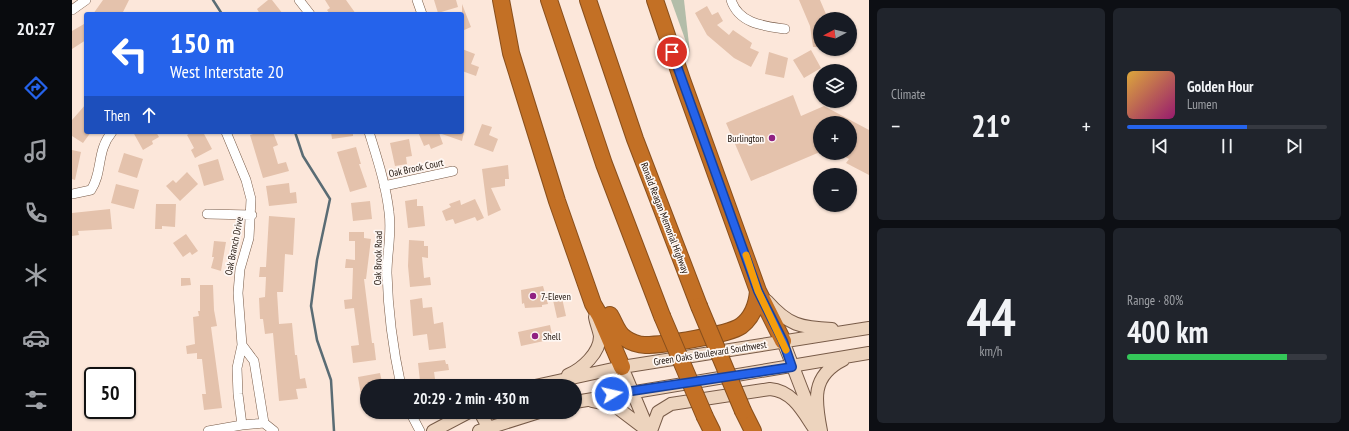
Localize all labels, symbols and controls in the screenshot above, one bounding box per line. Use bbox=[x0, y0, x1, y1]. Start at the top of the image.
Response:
north arrow bbox=[813, 12, 857, 56]
map controls bbox=[813, 12, 857, 212]
text: 20:27 bbox=[17, 17, 55, 40]
text: 150 m bbox=[170, 24, 234, 61]
icon: left bbox=[104, 28, 156, 80]
pin bbox=[655, 35, 689, 69]
icon: arrive bbox=[661, 41, 683, 63]
text: West Interstate 20 bbox=[170, 60, 284, 83]
button: layers bbox=[813, 64, 857, 108]
icon: directions bbox=[22, 74, 50, 102]
text: Golden Hour bbox=[1187, 77, 1254, 96]
text: Climate bbox=[891, 86, 925, 103]
text: Lumen bbox=[1187, 96, 1217, 113]
icon: ahead bbox=[138, 104, 160, 126]
text: Then bbox=[104, 106, 130, 125]
text: 21° bbox=[971, 106, 1011, 145]
text: − bbox=[891, 112, 900, 140]
text: + bbox=[1082, 112, 1091, 140]
button: + bbox=[813, 116, 857, 160]
place label: Burlington bbox=[728, 132, 764, 145]
marker: Burlington bbox=[767, 133, 777, 143]
icon: previous bbox=[1149, 135, 1171, 157]
icon: pause bbox=[1216, 135, 1238, 157]
icon: next bbox=[1283, 135, 1305, 157]
icon: music bbox=[22, 137, 50, 165]
street label: Oak Brook Court bbox=[387, 156, 445, 180]
street label: Ronald Reagan Memorial Highway bbox=[638, 161, 692, 276]
button: − bbox=[813, 168, 857, 212]
icon: phone bbox=[22, 199, 50, 227]
street label: Oak Branch Drive bbox=[222, 216, 246, 276]
street label: Oak Brook Road bbox=[371, 231, 385, 285]
icon: climate bbox=[22, 261, 50, 289]
text: 44 bbox=[966, 283, 1016, 350]
place label: 7-Eleven bbox=[541, 290, 571, 303]
marker: 7-Eleven bbox=[528, 291, 538, 301]
text: Range · 80% bbox=[1127, 292, 1183, 309]
text: 400 km bbox=[1127, 312, 1208, 351]
icon: car bbox=[22, 324, 50, 352]
place label: Shell bbox=[543, 330, 561, 343]
marker: Shell bbox=[530, 331, 540, 341]
street label: Green Oaks Boulevard Southwest bbox=[653, 338, 768, 368]
text: km/h bbox=[979, 343, 1003, 360]
speed limit sign: 50 bbox=[84, 367, 136, 419]
position arrow bbox=[591, 373, 633, 415]
icon: filters bbox=[22, 386, 50, 414]
text: 20:29 · 2 min · 430 m bbox=[413, 389, 529, 408]

